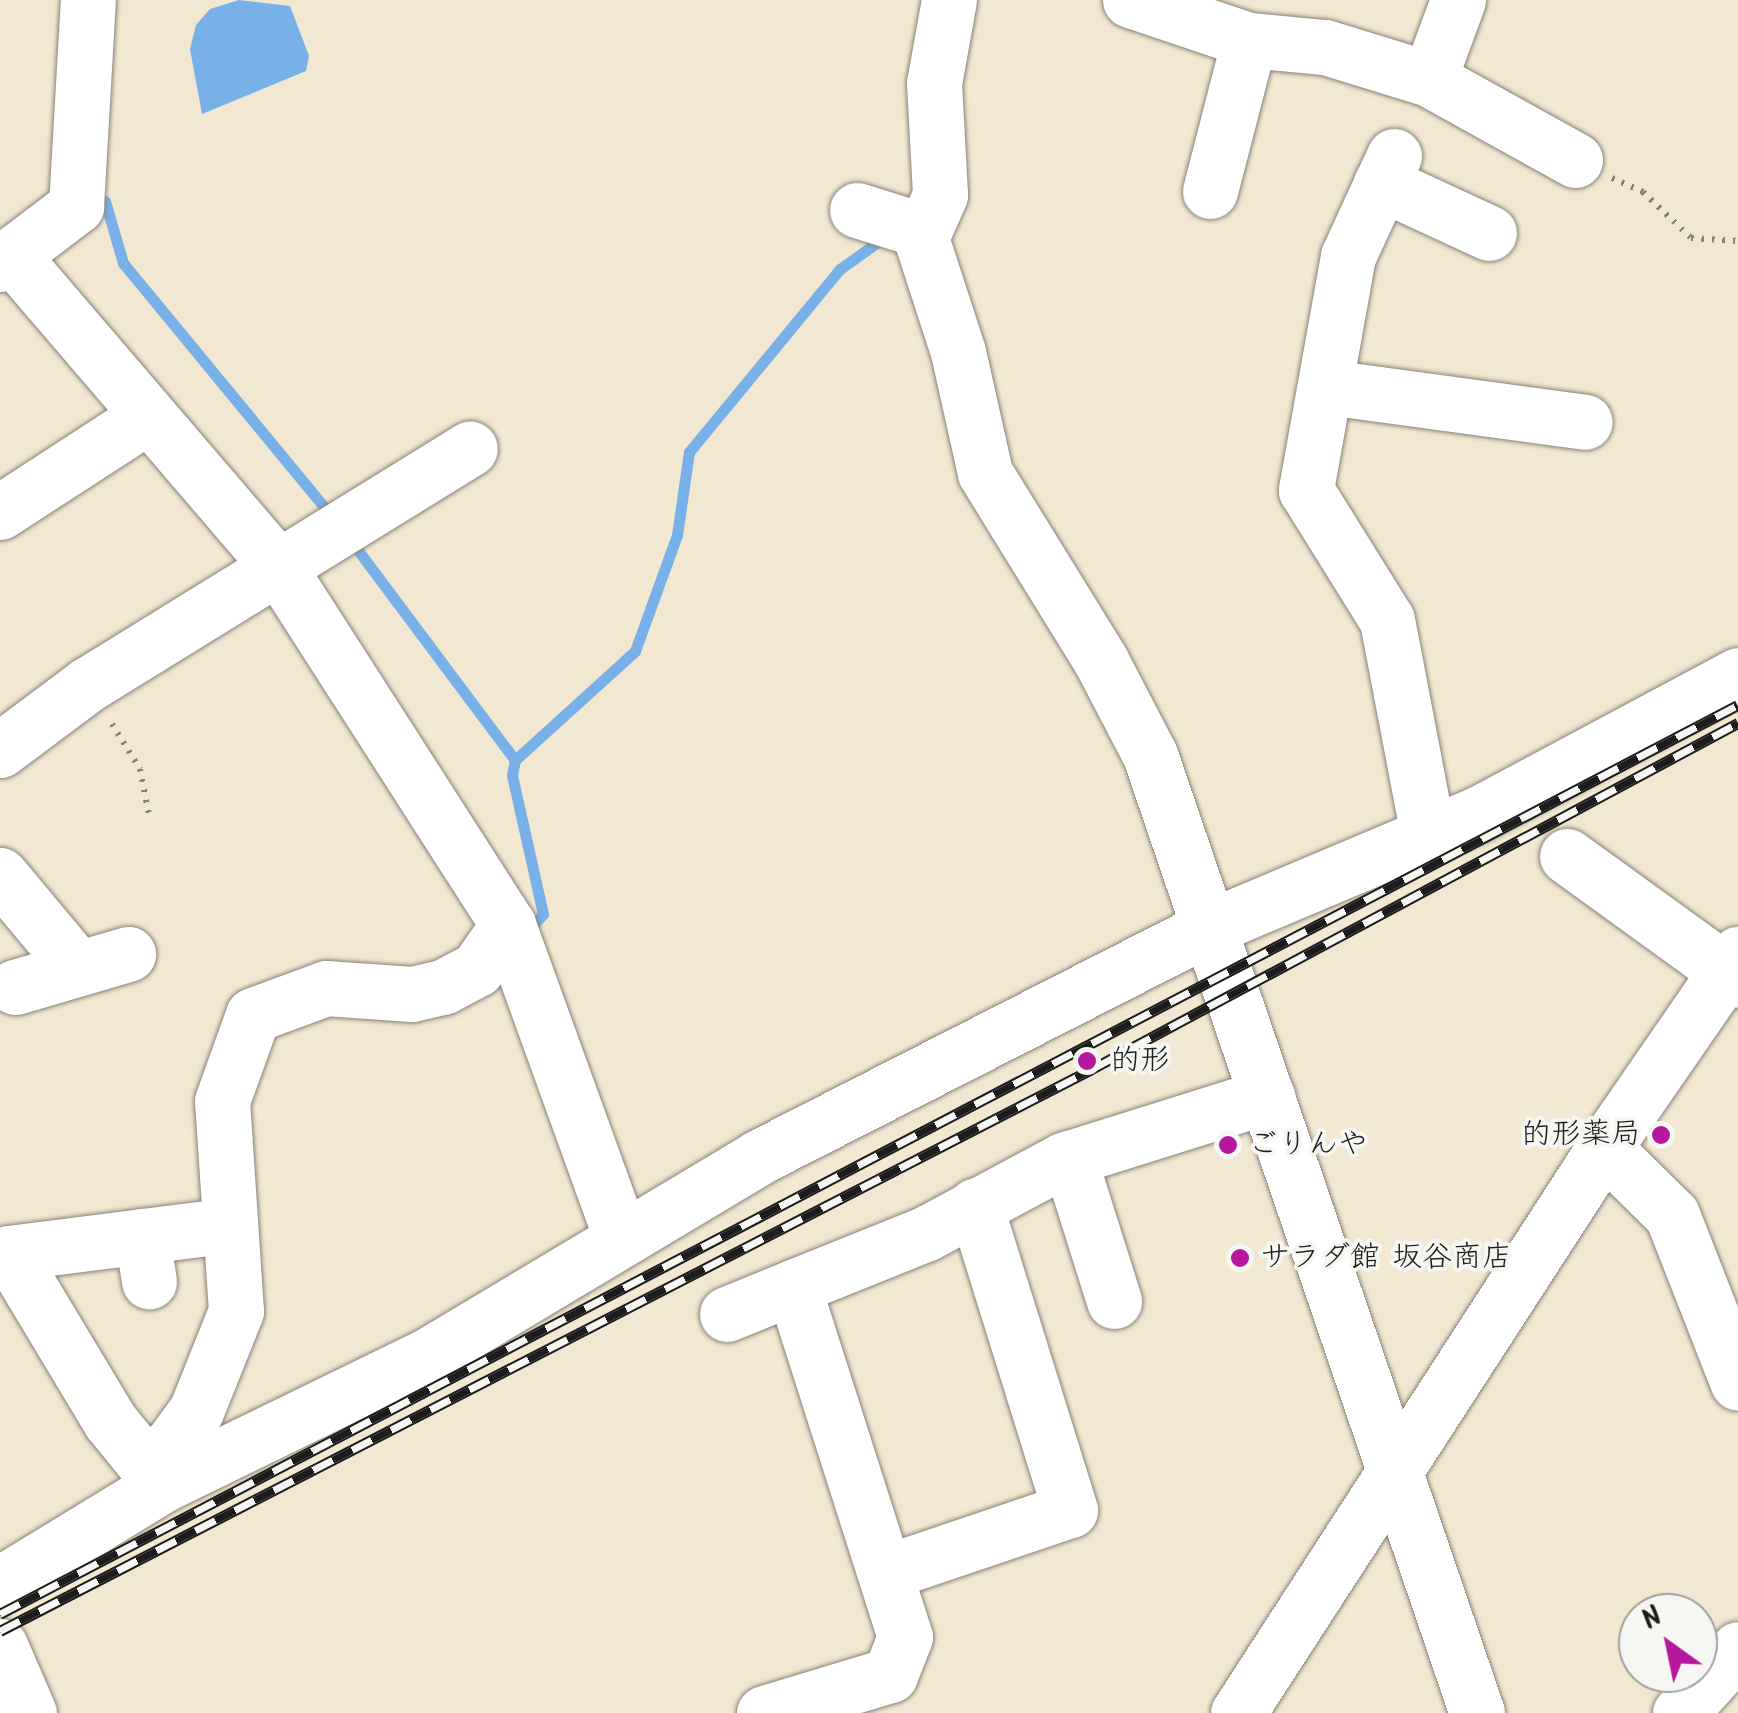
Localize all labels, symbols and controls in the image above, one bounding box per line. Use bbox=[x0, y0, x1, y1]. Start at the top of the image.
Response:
place label: 的形 bbox=[1110, 1043, 1170, 1079]
marker: 的形 bbox=[1074, 1048, 1100, 1074]
place label: 的形薬局 bbox=[1521, 1117, 1641, 1153]
marker: 的形薬局 bbox=[1650, 1124, 1672, 1146]
place label: ごりんや bbox=[1248, 1127, 1368, 1163]
marker: ごりんや bbox=[1217, 1134, 1239, 1156]
place label: サラダ館 坂谷商店 bbox=[1260, 1240, 1512, 1276]
marker: サラダ館 坂谷商店 bbox=[1229, 1247, 1251, 1269]
north arrow bbox=[1618, 1593, 1718, 1693]
text: N bbox=[1633, 1595, 1672, 1643]

